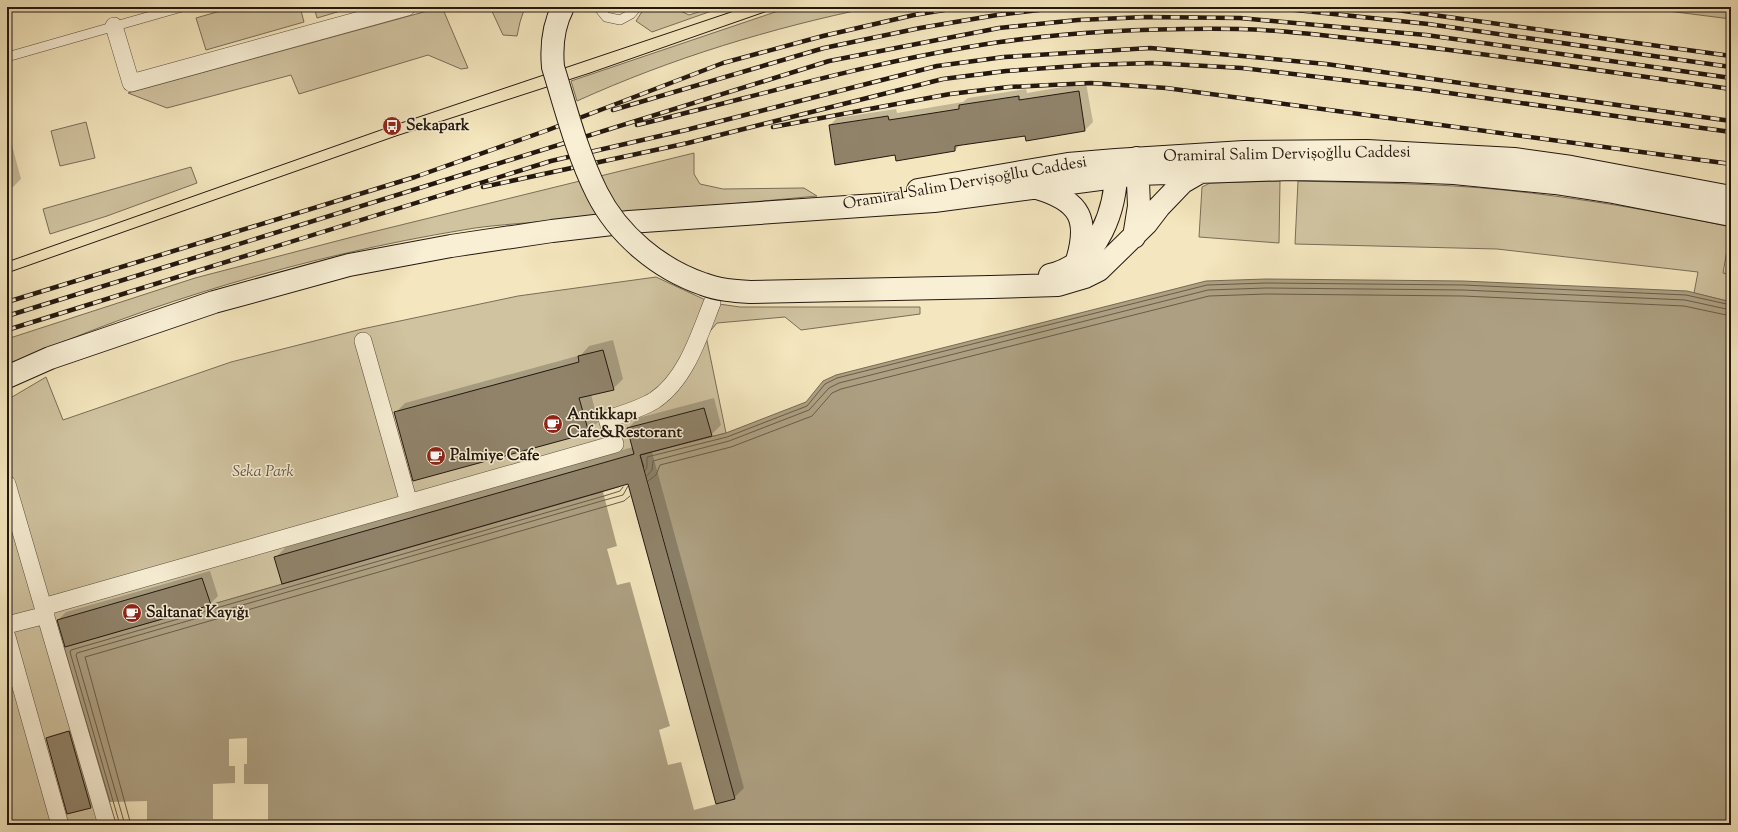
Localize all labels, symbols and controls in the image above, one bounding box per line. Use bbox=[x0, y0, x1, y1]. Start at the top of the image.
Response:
bus stop icon: Sekapark bbox=[381, 115, 403, 137]
place label: Sekapark bbox=[406, 115, 470, 138]
street label: Oramiral Salim Dervişoğllu Caddesi bbox=[1163, 141, 1411, 169]
street label: Oramiral Salim Dervişoğllu Caddesi bbox=[841, 151, 1089, 217]
place label: Antikkapı Cafe&Restorant bbox=[567, 404, 683, 445]
cafe icon: Antikkapı Cafe&Restorant bbox=[542, 413, 564, 435]
cafe icon: Palmiye Cafe bbox=[425, 445, 447, 467]
place label: Palmiye Cafe bbox=[450, 445, 540, 468]
park label: Seka Park bbox=[232, 461, 294, 484]
cafe icon: Saltanat Kayığı bbox=[121, 602, 143, 624]
place label: Saltanat Kayığı bbox=[146, 602, 250, 625]

